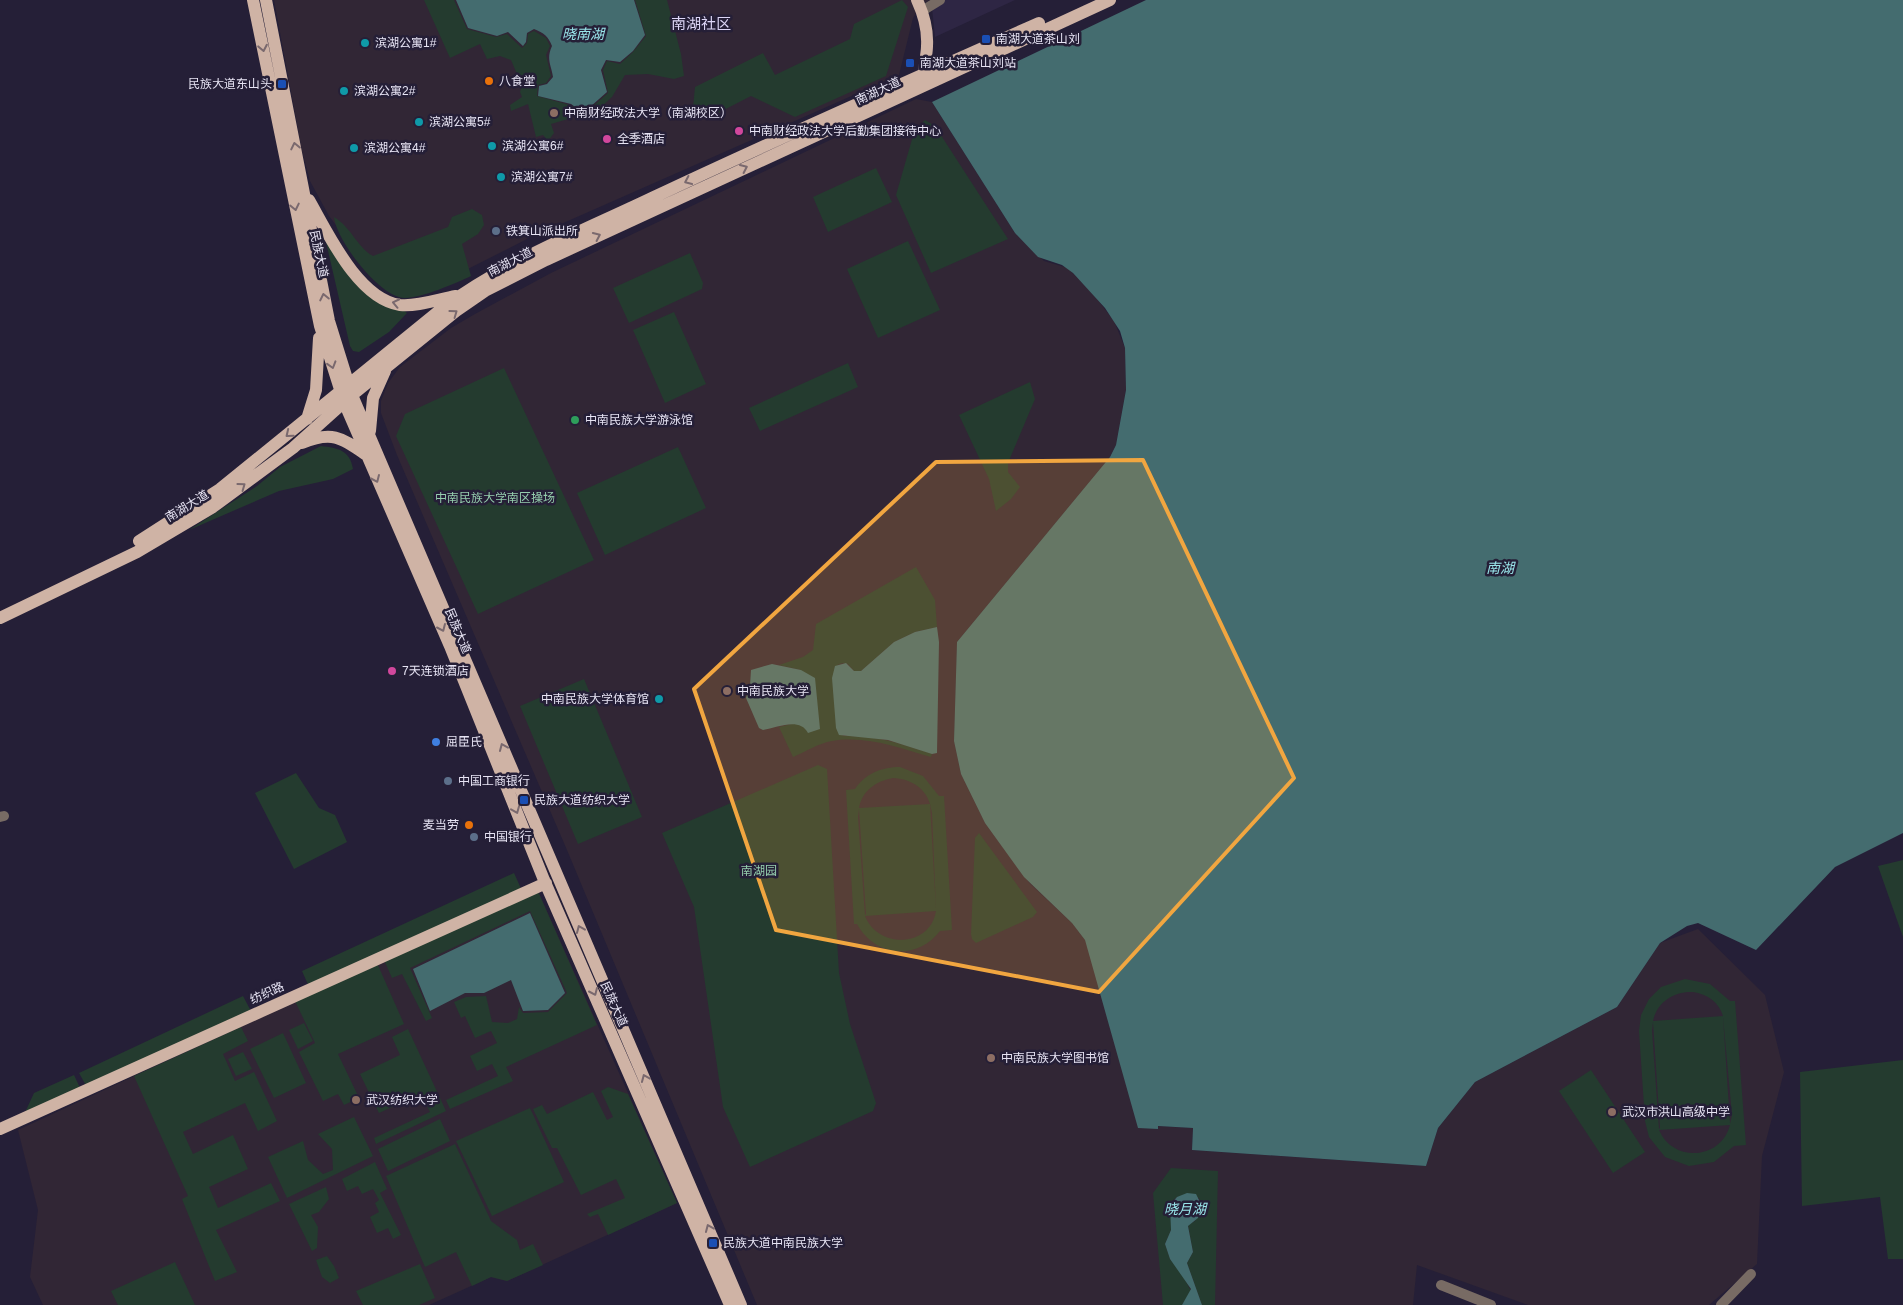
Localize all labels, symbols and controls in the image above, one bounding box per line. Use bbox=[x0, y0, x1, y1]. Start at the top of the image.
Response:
district label: 南湖社区 bbox=[671, 15, 731, 32]
water label: 晓南湖 bbox=[562, 26, 606, 42]
place label: 南湖大道茶山刘 bbox=[996, 32, 1080, 46]
marker: 南湖大道茶山刘 bbox=[980, 33, 992, 45]
place label: 滨湖公寓1# bbox=[375, 36, 437, 50]
marker: 滨湖公寓1# bbox=[359, 37, 371, 49]
one-way arrow bbox=[257, 43, 267, 52]
place label: 南湖大道茶山刘站 bbox=[920, 56, 1016, 70]
marker: 南湖大道茶山刘站 bbox=[904, 57, 916, 69]
place label: 八食堂 bbox=[499, 74, 535, 88]
marker: 八食堂 bbox=[483, 75, 495, 87]
street label: 南湖大道 bbox=[853, 75, 903, 107]
place label: 民族大道东山头 bbox=[188, 77, 272, 91]
marker: 民族大道东山头 bbox=[276, 78, 288, 90]
place label: 滨湖公寓2# bbox=[354, 84, 416, 98]
marker: 滨湖公寓2# bbox=[338, 85, 350, 97]
place label: 中南财经政法大学（南湖校区） bbox=[564, 106, 732, 120]
marker: 中南财经政法大学（南湖校区） bbox=[548, 107, 560, 119]
place label: 滨湖公寓5# bbox=[429, 115, 491, 129]
marker: 滨湖公寓5# bbox=[413, 116, 425, 128]
place label: 中南财经政法大学后勤集团接待中心 bbox=[749, 124, 941, 138]
marker: 中南财经政法大学后勤集团接待中心 bbox=[733, 125, 745, 137]
place label: 全季酒店 bbox=[617, 132, 665, 146]
marker: 全季酒店 bbox=[601, 133, 613, 145]
place label: 滨湖公寓6# bbox=[502, 139, 564, 153]
marker: 滨湖公寓6# bbox=[486, 140, 498, 152]
one-way arrow bbox=[290, 141, 301, 150]
place label: 滨湖公寓4# bbox=[364, 141, 426, 155]
marker: 滨湖公寓4# bbox=[348, 142, 360, 154]
one-way arrow bbox=[739, 164, 748, 174]
place label: 滨湖公寓7# bbox=[511, 170, 573, 184]
marker: 滨湖公寓7# bbox=[495, 171, 507, 183]
one-way arrow bbox=[684, 175, 693, 185]
one-way arrow bbox=[289, 203, 300, 211]
place label: 铁箕山派出所 bbox=[506, 224, 578, 238]
marker: 铁箕山派出所 bbox=[490, 225, 502, 237]
street label: 民族大道 bbox=[307, 229, 331, 279]
one-way arrow bbox=[592, 232, 601, 242]
street label: 南湖大道 bbox=[485, 245, 535, 279]
one-way arrow bbox=[320, 293, 330, 302]
one-way arrow bbox=[392, 298, 401, 309]
one-way arrow bbox=[448, 310, 458, 319]
one-way arrow bbox=[326, 361, 336, 369]
place label: 中南民族大学游泳馆 bbox=[585, 413, 693, 427]
marker: 中南民族大学游泳馆 bbox=[569, 414, 581, 426]
one-way arrow bbox=[286, 429, 295, 438]
one-way arrow bbox=[370, 474, 381, 483]
one-way arrow bbox=[236, 483, 246, 492]
street label: 南湖大道 bbox=[163, 487, 211, 525]
park label: 中南民族大学南区操场 bbox=[435, 491, 555, 505]
water label: 南湖 bbox=[1486, 560, 1516, 576]
street label: 民族大道 bbox=[442, 606, 474, 656]
one-way arrow bbox=[435, 623, 446, 632]
place label: 7天连锁酒店 bbox=[402, 664, 469, 678]
marker: 7天连锁酒店 bbox=[386, 665, 398, 677]
place label: 中南民族大学 bbox=[737, 684, 809, 698]
marker: 中南民族大学 bbox=[721, 685, 733, 697]
place label: 中南民族大学体育馆 bbox=[541, 692, 649, 706]
marker: 中南民族大学体育馆 bbox=[653, 693, 665, 705]
place label: 屈臣氏 bbox=[446, 735, 482, 749]
marker: 屈臣氏 bbox=[430, 736, 442, 748]
one-way arrow bbox=[499, 743, 509, 752]
place label: 中国工商银行 bbox=[458, 774, 530, 788]
marker: 中国工商银行 bbox=[442, 775, 454, 787]
place label: 民族大道纺织大学 bbox=[534, 793, 630, 807]
marker: 民族大道纺织大学 bbox=[518, 794, 530, 806]
one-way arrow bbox=[511, 806, 521, 814]
place label: 麦当劳 bbox=[423, 818, 459, 832]
marker: 麦当劳 bbox=[463, 819, 475, 831]
place label: 中国银行 bbox=[484, 830, 532, 844]
marker: 中国银行 bbox=[468, 831, 480, 843]
park label: 南湖园 bbox=[741, 864, 777, 878]
one-way arrow bbox=[576, 925, 587, 934]
street label: 纺织路 bbox=[248, 979, 286, 1007]
street label: 民族大道 bbox=[598, 979, 630, 1029]
one-way arrow bbox=[587, 987, 598, 996]
place label: 中南民族大学图书馆 bbox=[1001, 1051, 1109, 1065]
marker: 中南民族大学图书馆 bbox=[985, 1052, 997, 1064]
one-way arrow bbox=[640, 1074, 651, 1083]
place label: 武汉纺织大学 bbox=[366, 1093, 438, 1107]
marker: 武汉纺织大学 bbox=[350, 1094, 362, 1106]
place label: 武汉市洪山高级中学 bbox=[1622, 1105, 1730, 1119]
marker: 武汉市洪山高级中学 bbox=[1606, 1106, 1618, 1118]
water label: 晓月湖 bbox=[1164, 1201, 1208, 1217]
one-way arrow bbox=[704, 1224, 715, 1233]
place label: 民族大道中南民族大学 bbox=[723, 1236, 843, 1250]
marker: 民族大道中南民族大学 bbox=[707, 1237, 719, 1249]

